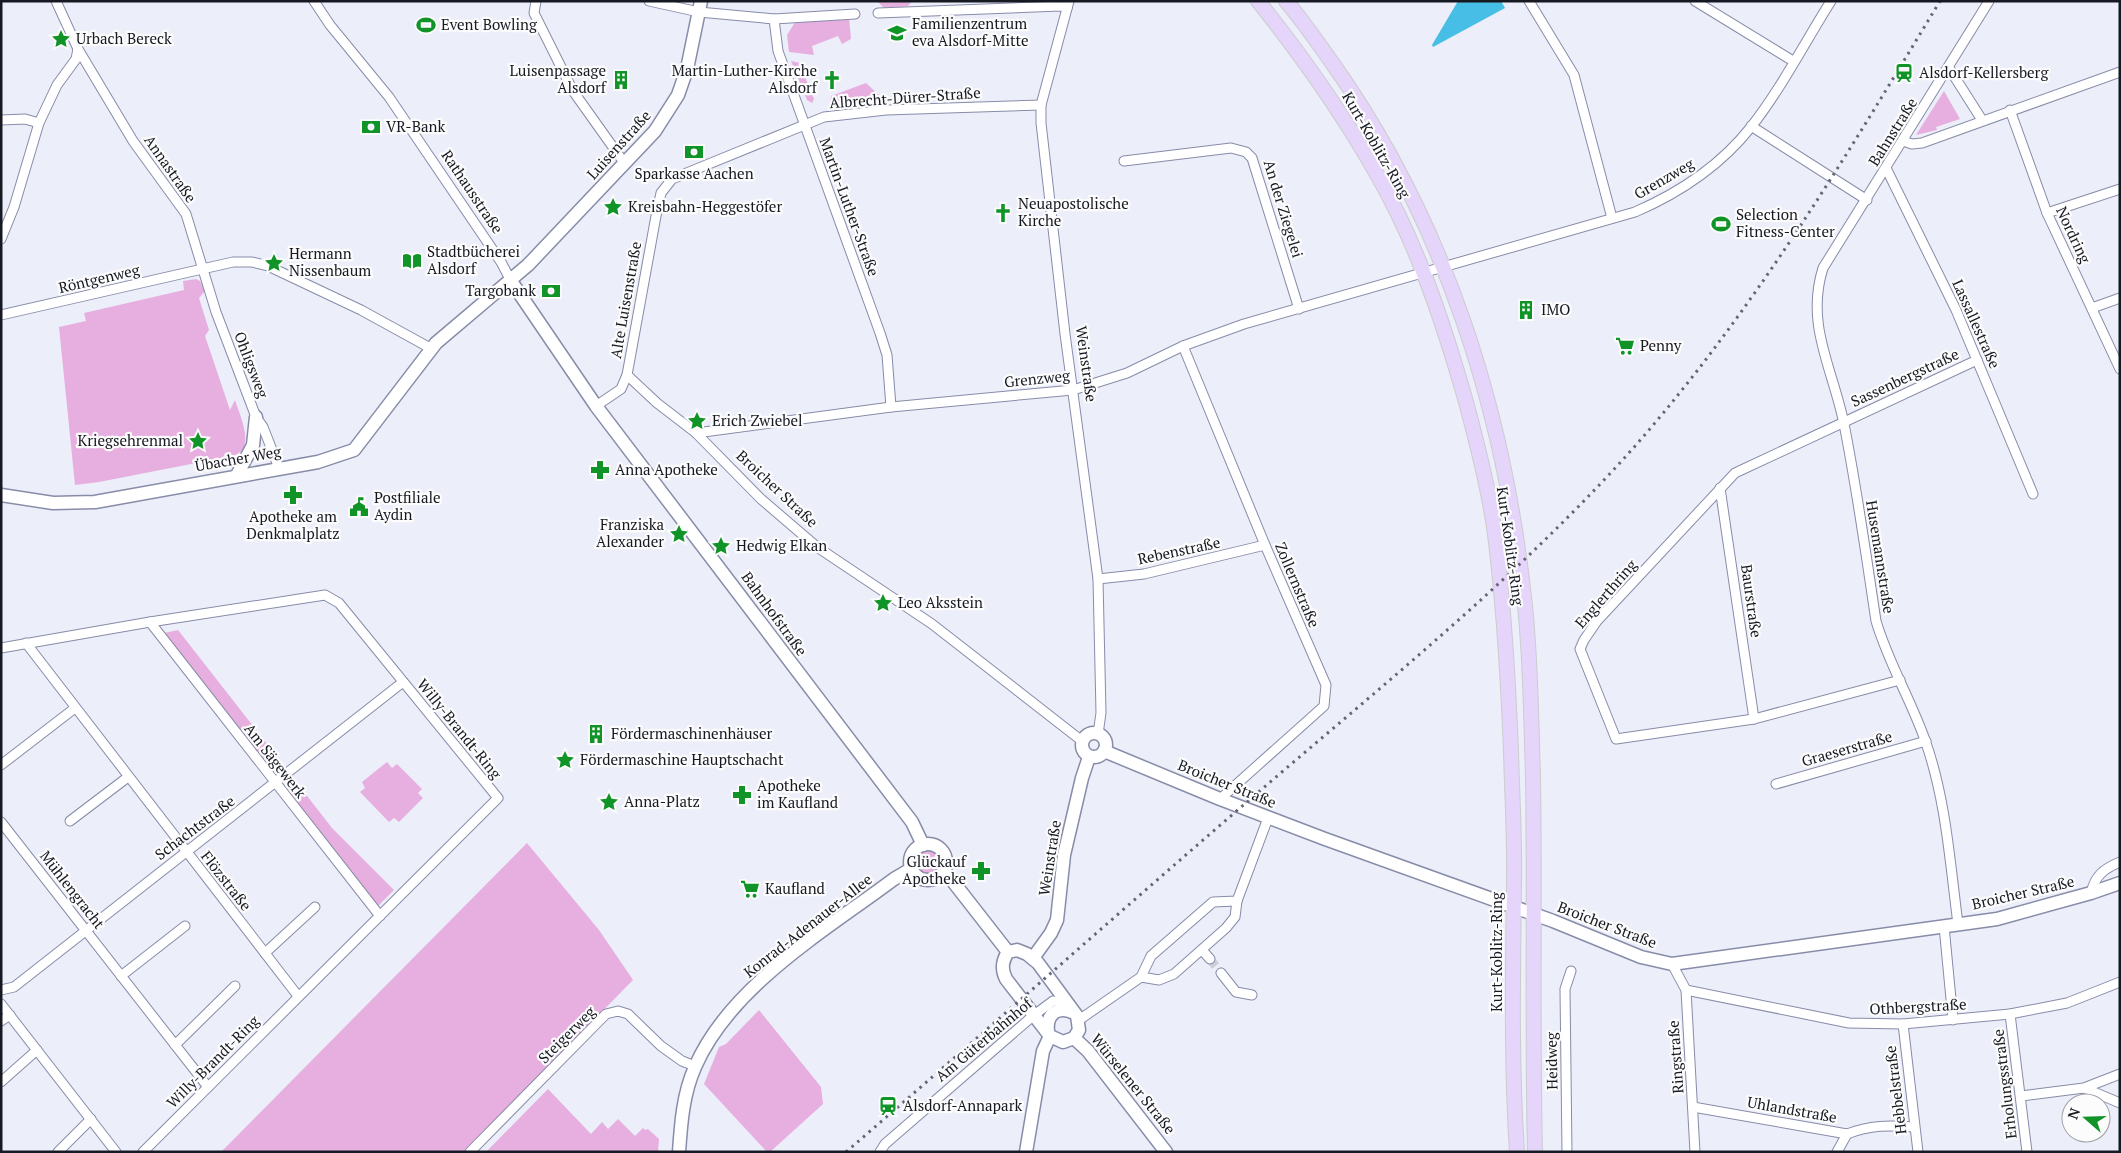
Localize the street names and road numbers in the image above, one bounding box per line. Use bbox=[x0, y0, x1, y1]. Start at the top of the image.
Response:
street label: Albrecht-Dürer-Straße bbox=[829, 82, 981, 112]
street label: Kurt-Koblitz-Ring bbox=[1338, 88, 1416, 202]
street label: Bahnstraße bbox=[1863, 94, 1921, 169]
street label: Luisenstraße bbox=[582, 105, 655, 183]
street label: Annastraße bbox=[140, 131, 201, 206]
street label: Martin-Luther-Straße bbox=[816, 135, 884, 279]
street label: Rathausstraße bbox=[438, 146, 508, 237]
street label: Grenzweg bbox=[1630, 152, 1698, 203]
street label: An der Ziegelei bbox=[1260, 157, 1308, 260]
street label: Nordring bbox=[2052, 203, 2096, 267]
street label: Alte Luisenstraße bbox=[605, 240, 645, 360]
street label: Röntgenweg bbox=[56, 259, 142, 297]
street label: Lassallestraße bbox=[1948, 276, 2005, 371]
street label: Weinstraße bbox=[1072, 325, 1102, 403]
street label: Ohligsweg bbox=[230, 329, 274, 402]
street label: Sassenbergstraße bbox=[1847, 343, 1962, 411]
street label: Grenzweg bbox=[1003, 365, 1072, 391]
street label: Übacher Weg bbox=[193, 440, 284, 475]
street label: Broicher Straße bbox=[733, 445, 823, 531]
street label: Kurt-Koblitz-Ring bbox=[1493, 485, 1529, 608]
street label: Husemannstraße bbox=[1862, 499, 1900, 615]
street label: Rebenstraße bbox=[1136, 532, 1222, 569]
street label: Zollernstraße bbox=[1271, 539, 1325, 630]
street label: Englerthring bbox=[1570, 554, 1641, 632]
street label: Baurstraße bbox=[1737, 563, 1767, 639]
street label: Bahnhofstraße bbox=[738, 567, 812, 659]
street label: Willy-Brandt-Ring bbox=[413, 674, 507, 783]
street label: Am Sägewerk bbox=[240, 719, 311, 802]
street label: Graeserstraße bbox=[1799, 726, 1894, 771]
street label: Broicher Straße bbox=[1175, 754, 1280, 812]
street label: Schachtstraße bbox=[150, 791, 238, 864]
street label: Weinstraße bbox=[1033, 818, 1065, 897]
street label: Mühlengracht bbox=[36, 846, 110, 933]
street label: Flözstraße bbox=[197, 846, 256, 914]
street label: Konrad-Adenauer-Allee bbox=[739, 869, 876, 982]
street label: Broicher Straße bbox=[1970, 871, 2076, 914]
street label: Kurt-Koblitz-Ring bbox=[1486, 891, 1506, 1012]
street label: Broicher Straße bbox=[1555, 896, 1660, 952]
street label: Am Güterbahnhof bbox=[931, 992, 1037, 1086]
street label: Othbergstraße bbox=[1869, 993, 1967, 1019]
street label: Steigerweg bbox=[533, 1001, 600, 1067]
street label: Willy-Brandt-Ring bbox=[162, 1010, 264, 1112]
street label: Ringstraße bbox=[1662, 1020, 1688, 1094]
street label: Erholungsstraße bbox=[1987, 1028, 2021, 1140]
street label: Würselener Straße bbox=[1087, 1029, 1180, 1138]
street label: Heidweg bbox=[1540, 1031, 1562, 1090]
street label: Hebbelstraße bbox=[1880, 1045, 1910, 1136]
street label: Uhlandstraße bbox=[1746, 1091, 1839, 1127]

